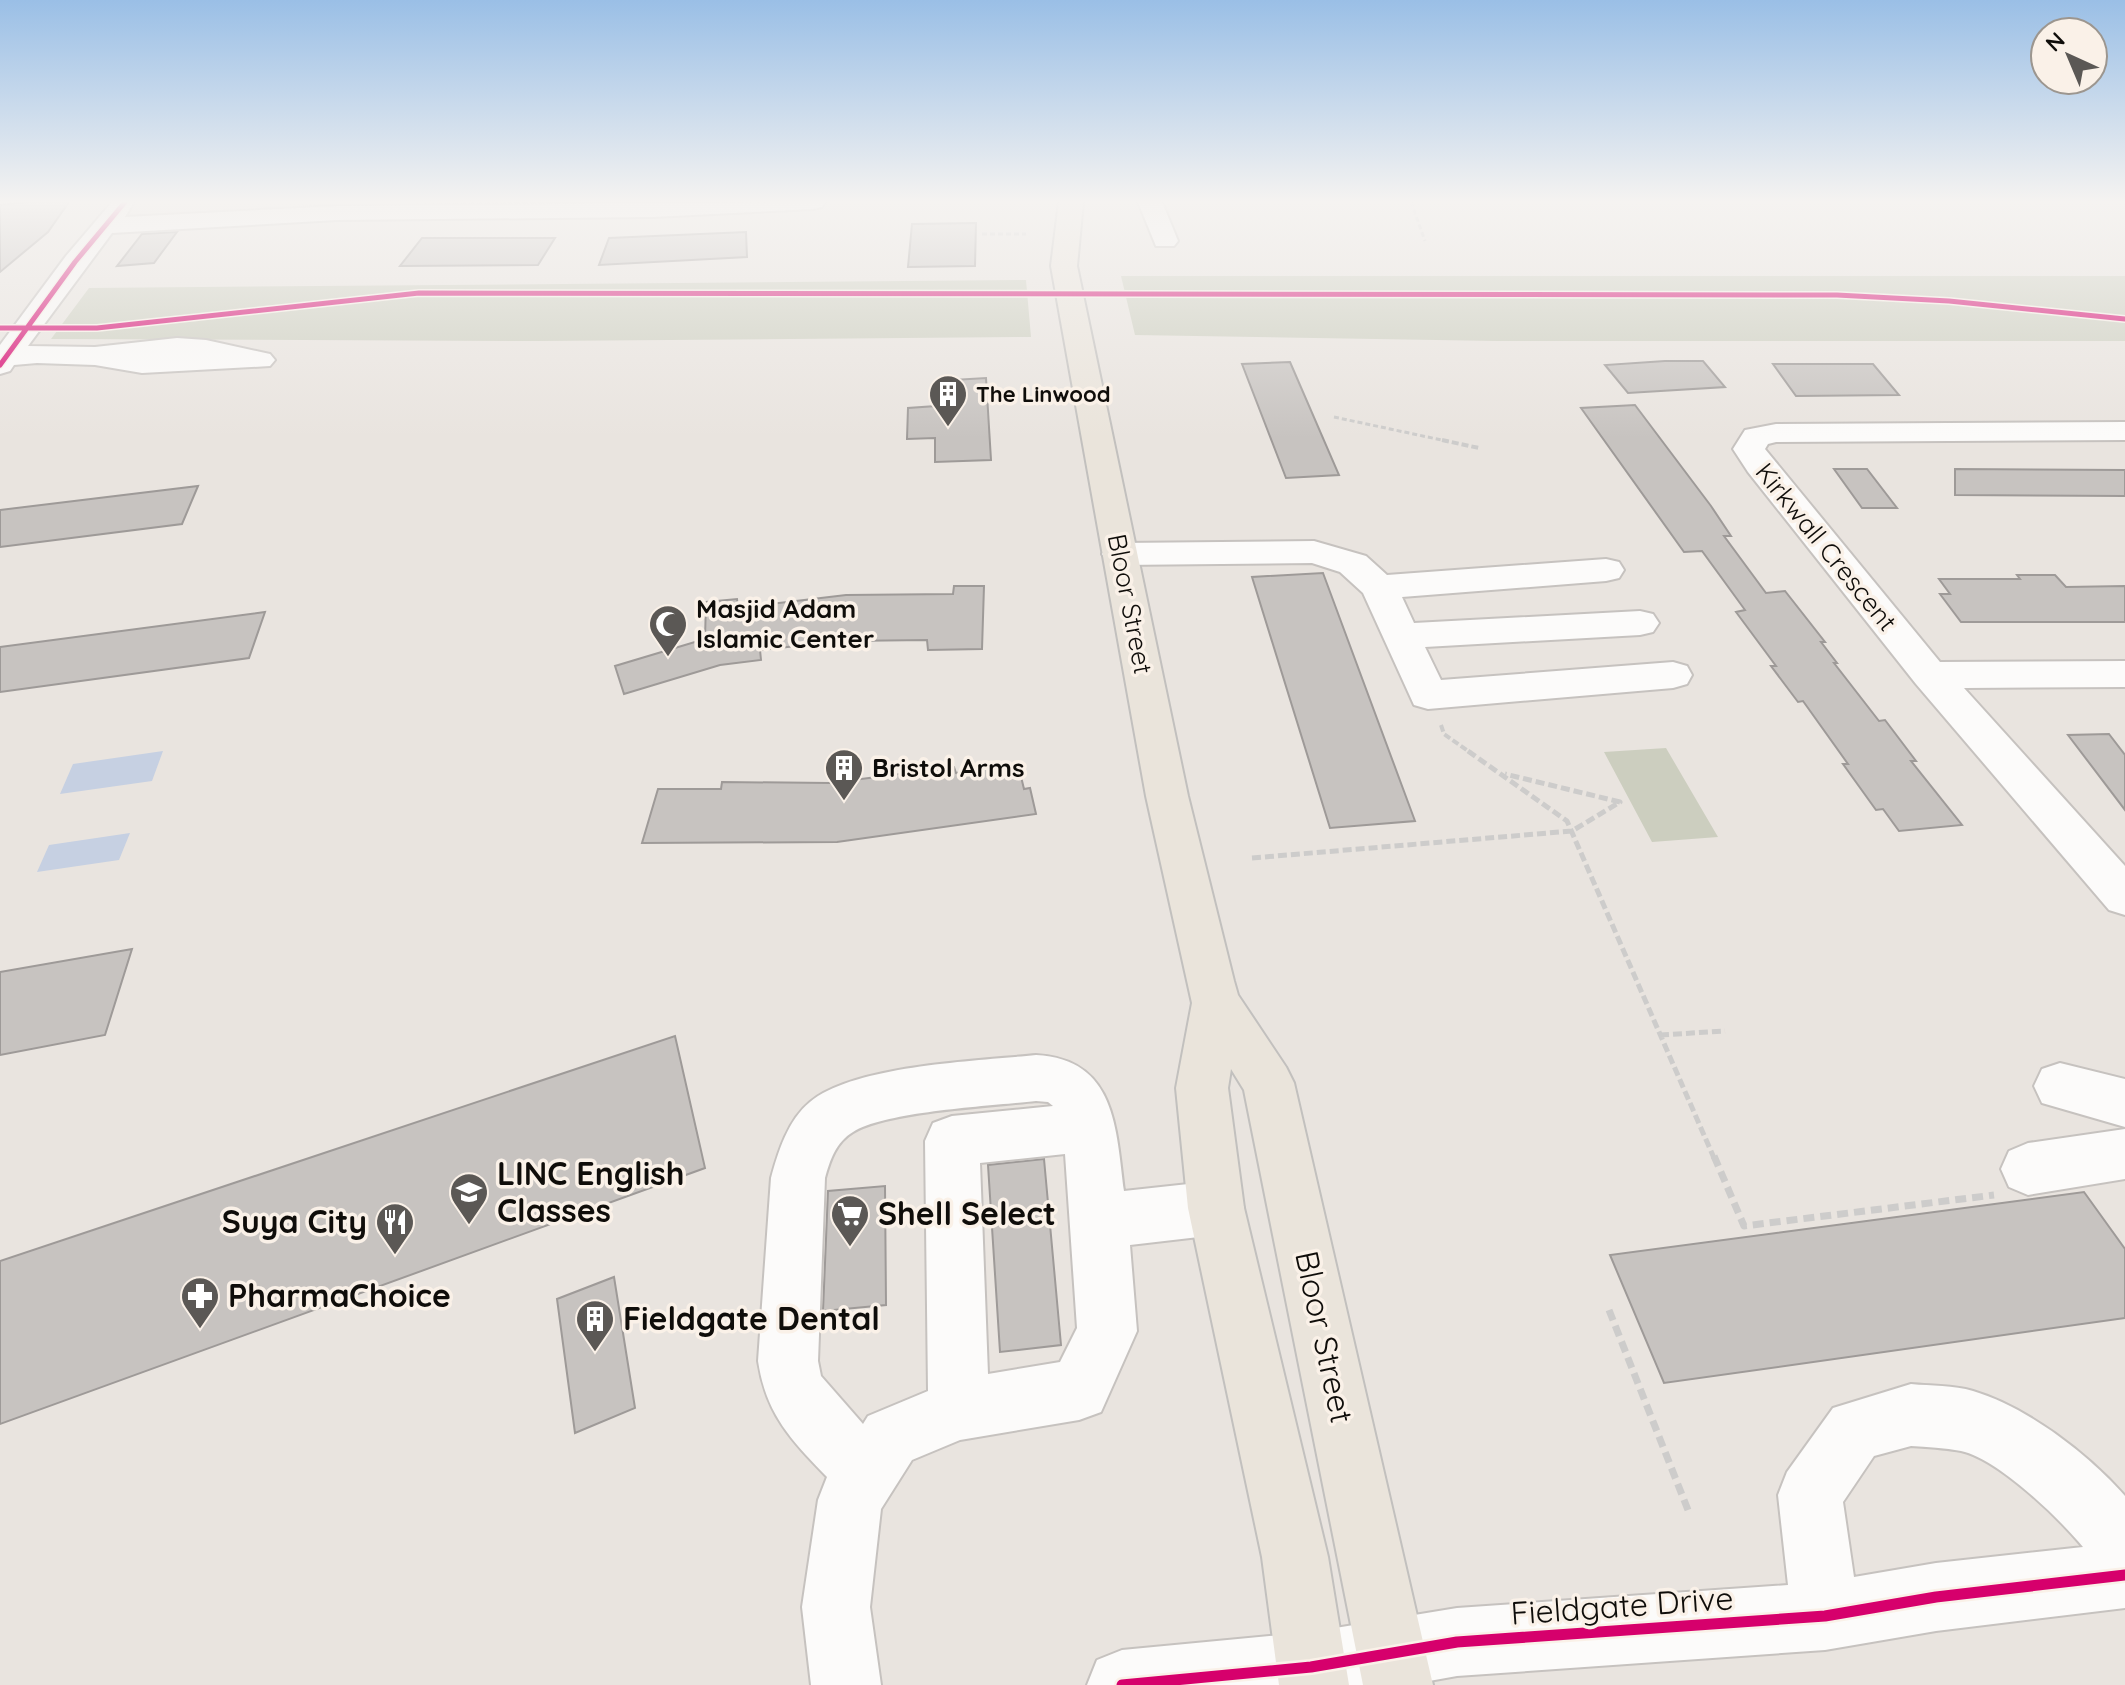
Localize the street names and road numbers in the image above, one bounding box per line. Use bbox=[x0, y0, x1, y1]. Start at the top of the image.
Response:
street label: Kirkwall Crescent bbox=[1748, 456, 1904, 637]
street label: Bloor Street bbox=[1101, 531, 1160, 677]
street label: Bloor Street bbox=[1287, 1247, 1363, 1427]
street label: Fieldgate Drive bbox=[1509, 1577, 1735, 1633]

